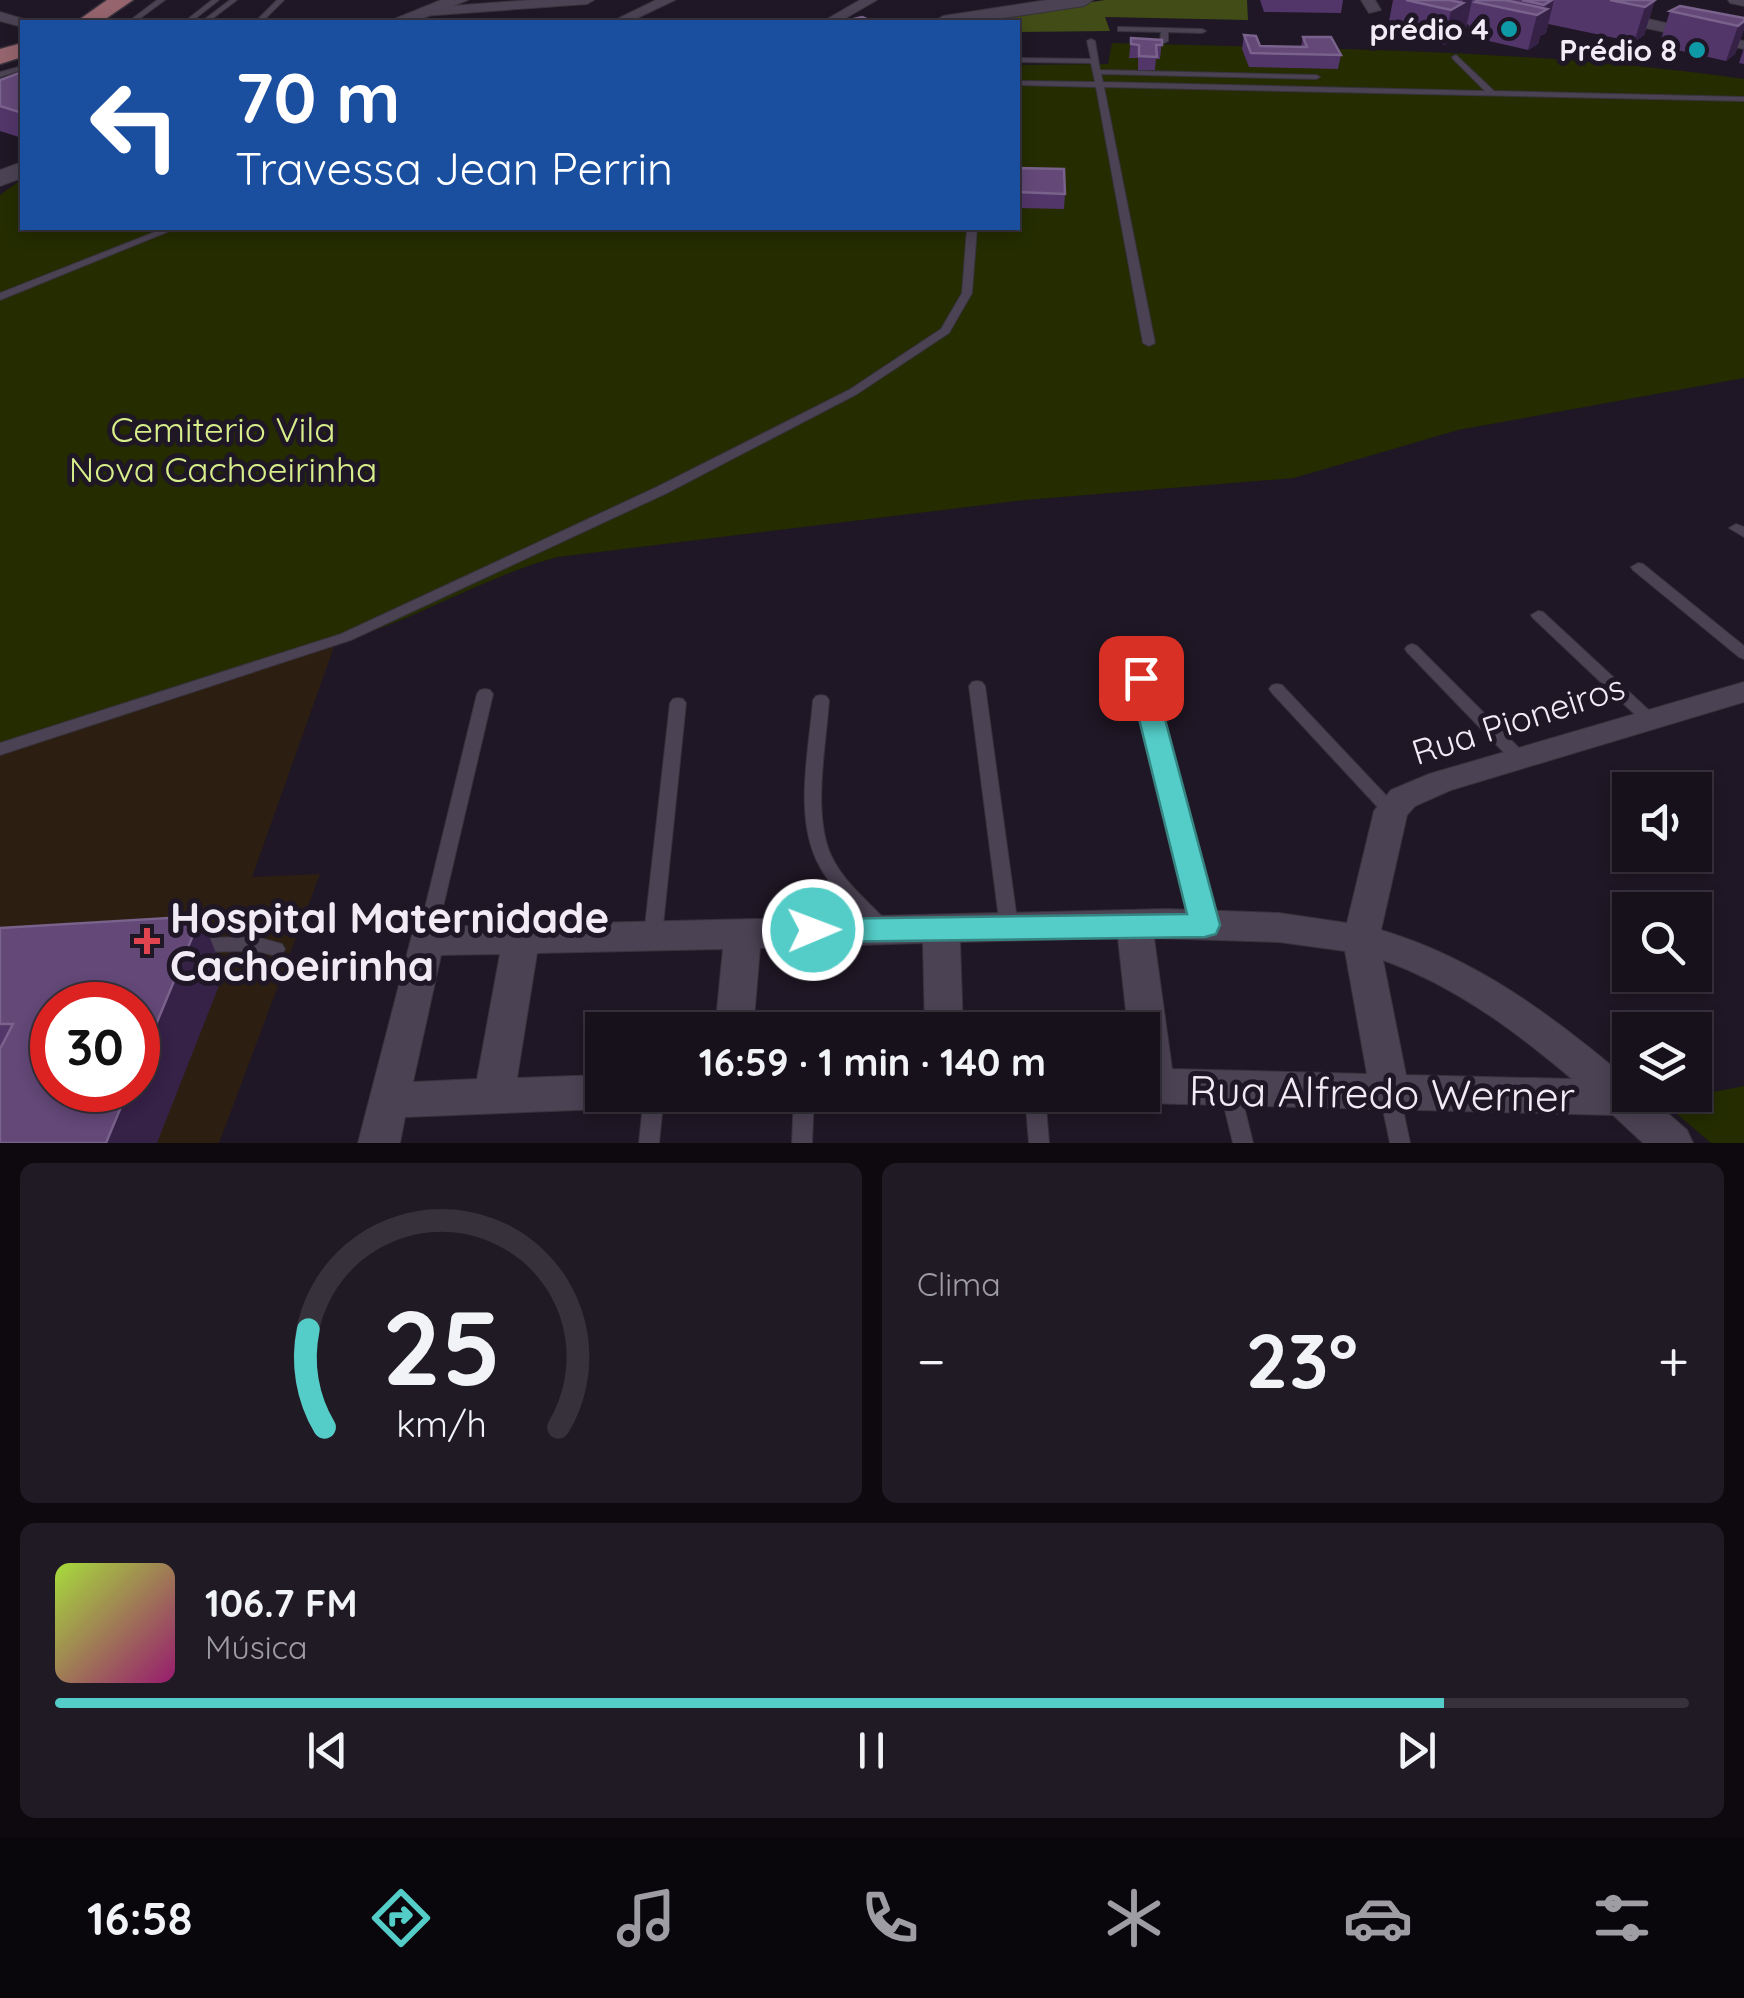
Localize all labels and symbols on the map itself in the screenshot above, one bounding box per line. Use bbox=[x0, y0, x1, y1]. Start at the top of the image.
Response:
place label: prédio 4 bbox=[1369, 10, 1489, 48]
marker: prédio 4 bbox=[1498, 18, 1520, 40]
place label: Prédio 8 bbox=[1559, 31, 1677, 69]
marker: Prédio 8 bbox=[1686, 39, 1708, 61]
park label: Cemiterio Vila Nova Cachoeirinha bbox=[69, 407, 377, 491]
pin bbox=[1099, 636, 1184, 721]
street label: Rua Pioneiros bbox=[1406, 664, 1630, 774]
position arrow bbox=[761, 878, 865, 982]
place label: Hospital Maternidade Cachoeirinha bbox=[170, 891, 609, 992]
marker: Hospital Maternidade Cachoeirinha bbox=[134, 928, 160, 954]
speed limit sign: 30 bbox=[30, 982, 160, 1112]
street label: Rua Alfredo Werner bbox=[1189, 1063, 1575, 1123]

